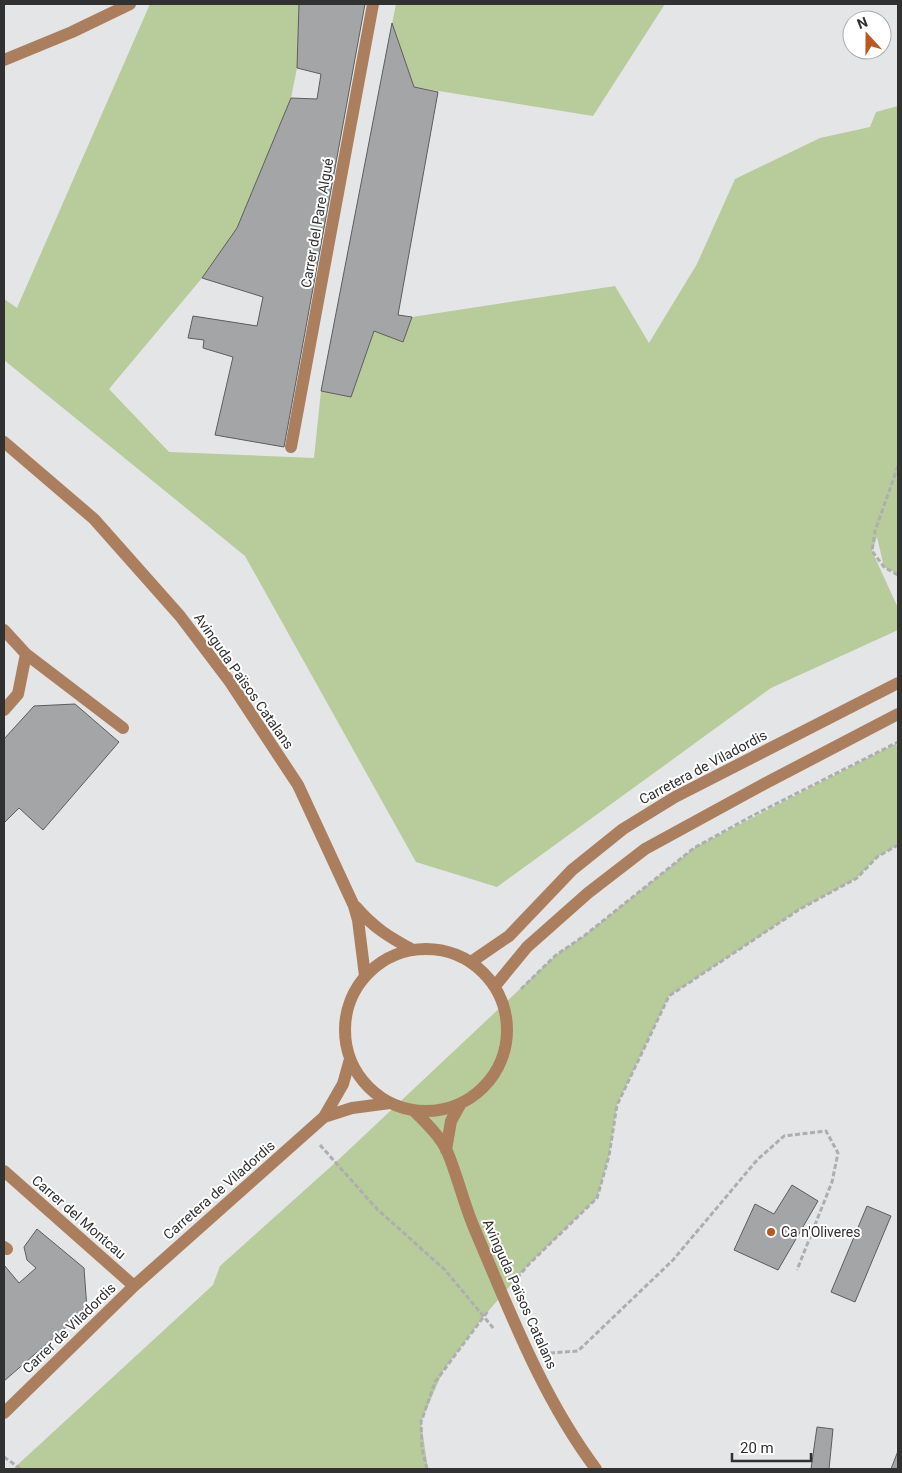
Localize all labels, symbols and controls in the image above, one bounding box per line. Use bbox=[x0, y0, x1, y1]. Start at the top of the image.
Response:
north arrow bbox=[842, 10, 892, 60]
text: N bbox=[855, 14, 870, 32]
street label: Carrer del Pare Algué bbox=[298, 157, 336, 289]
street label: Avinguda Països Catalans bbox=[191, 610, 297, 752]
street label: Carretera de Viladordis bbox=[636, 727, 770, 807]
street label: Carretera de Viladordis bbox=[160, 1137, 278, 1243]
street label: Carrer del Montcau bbox=[29, 1172, 129, 1262]
street label: Avinguda Països Catalans bbox=[480, 1217, 560, 1371]
place label: Ca n'Oliveres bbox=[781, 1224, 861, 1240]
marker: Ca n'Oliveres bbox=[765, 1226, 777, 1238]
street label: Carrer de Viladordis bbox=[19, 1280, 119, 1376]
scale bar bbox=[732, 1430, 811, 1462]
text: 20 m bbox=[740, 1439, 774, 1457]

